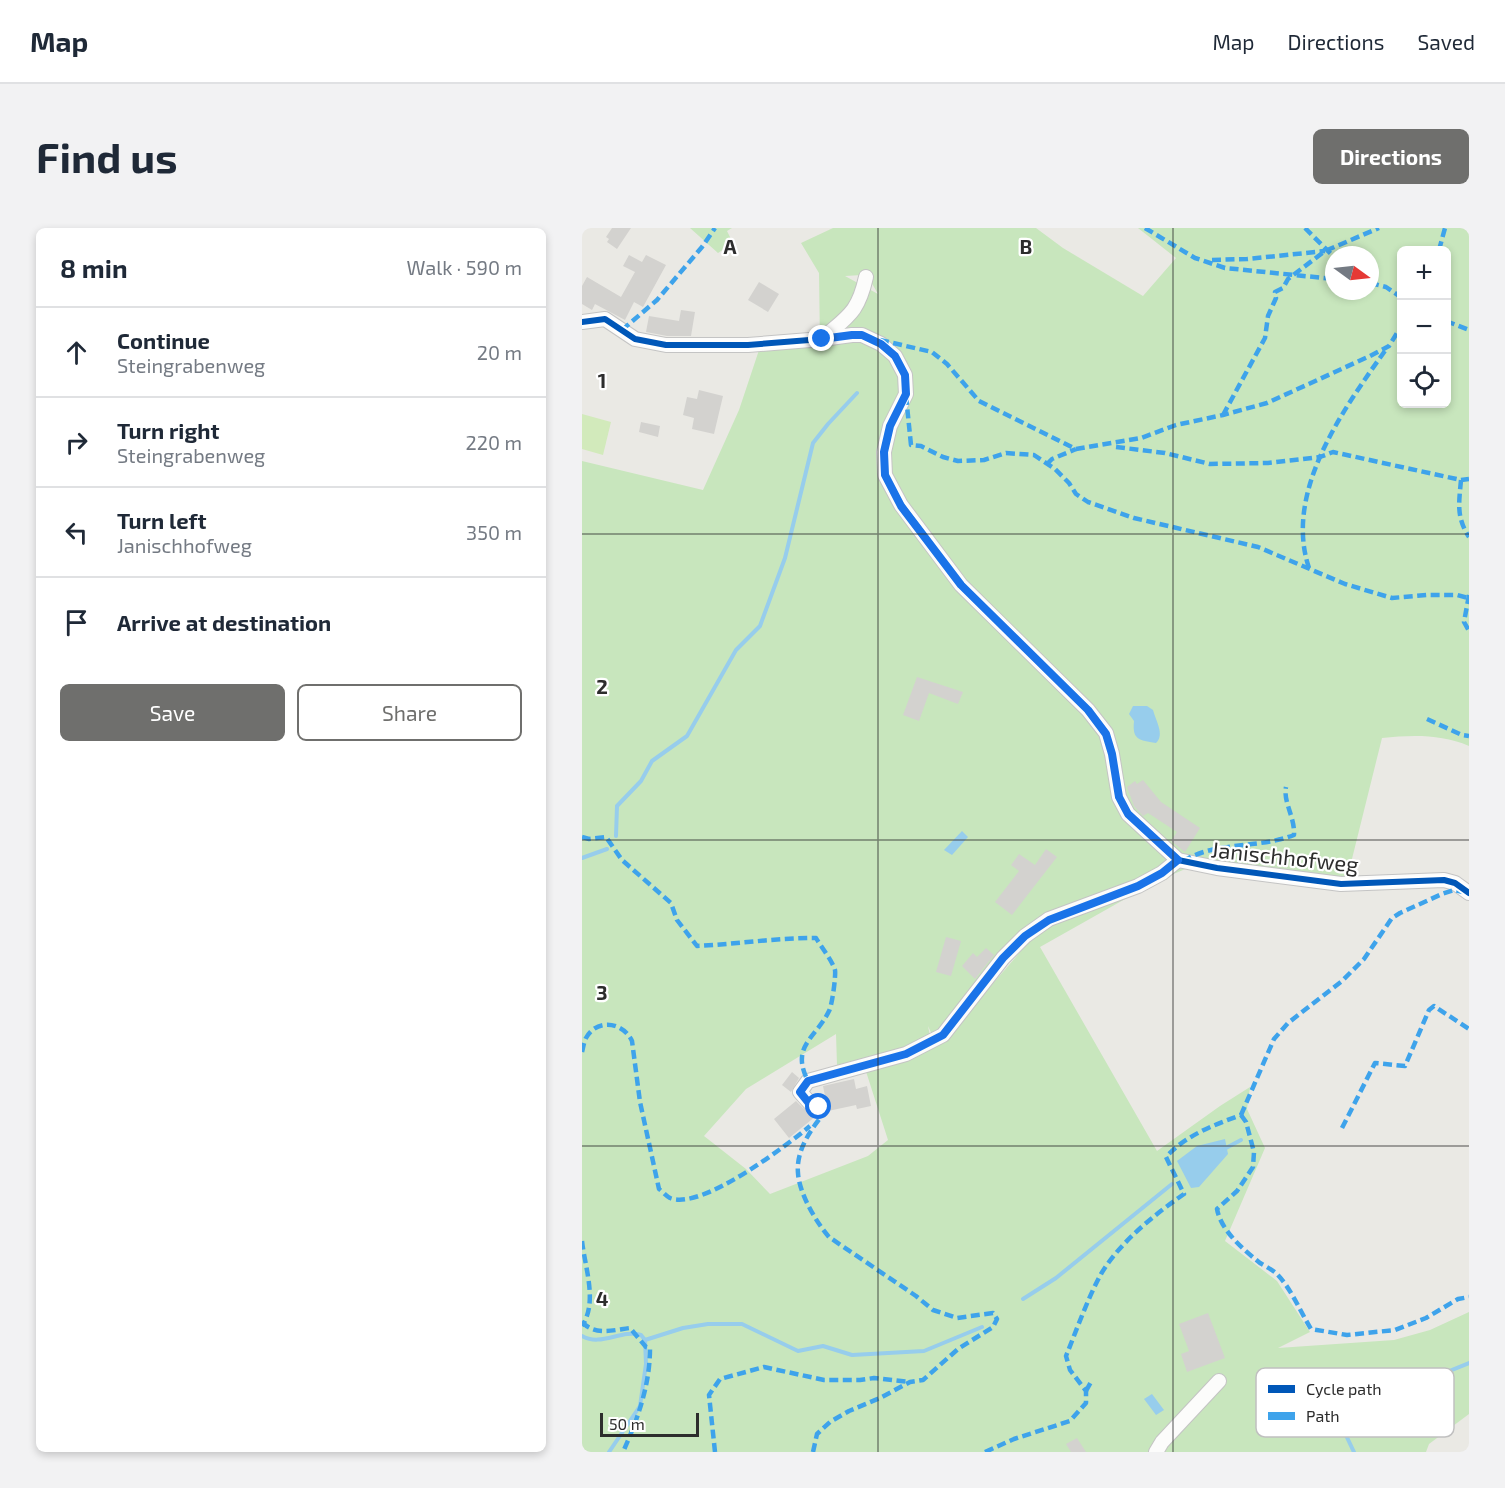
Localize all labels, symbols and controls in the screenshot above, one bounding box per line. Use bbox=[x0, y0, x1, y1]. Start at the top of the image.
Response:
text: Map bbox=[30, 24, 88, 58]
text: Map bbox=[1212, 29, 1255, 54]
text: Directions bbox=[1288, 29, 1384, 54]
text: Saved bbox=[1417, 29, 1475, 54]
button: Directions bbox=[1313, 129, 1469, 184]
text: Find us bbox=[36, 131, 178, 181]
text: A bbox=[723, 234, 737, 258]
text: B bbox=[1020, 234, 1032, 258]
north arrow bbox=[1325, 246, 1379, 300]
map controls bbox=[1397, 246, 1451, 408]
button: + bbox=[1397, 246, 1451, 300]
text: 8 min bbox=[60, 252, 128, 283]
text: Walk · 590 m bbox=[407, 255, 522, 279]
button: − bbox=[1397, 300, 1451, 354]
route end bbox=[808, 325, 834, 351]
text: Continue bbox=[117, 327, 210, 353]
icon: ahead bbox=[60, 336, 93, 369]
text: 20 m bbox=[477, 340, 522, 364]
text: Steingrabenweg bbox=[117, 353, 265, 377]
button: locate bbox=[1397, 354, 1451, 408]
text: 1 bbox=[598, 368, 606, 392]
text: Turn right bbox=[117, 417, 219, 443]
icon: right bbox=[60, 426, 93, 459]
text: 220 m bbox=[465, 430, 522, 454]
text: Steingrabenweg bbox=[117, 443, 265, 467]
text: Turn left bbox=[117, 507, 206, 533]
icon: left bbox=[60, 516, 93, 549]
text: 350 m bbox=[466, 520, 522, 544]
text: Janischhofweg bbox=[117, 533, 252, 557]
icon: arrive bbox=[60, 606, 93, 639]
text: Arrive at destination bbox=[117, 609, 331, 635]
text: 2 bbox=[596, 674, 608, 698]
button: Save bbox=[60, 684, 285, 741]
button: Share bbox=[297, 684, 522, 741]
street label: Janischhofweg bbox=[1210, 835, 1360, 877]
text: 3 bbox=[596, 980, 608, 1004]
route start bbox=[805, 1093, 831, 1119]
text: 4 bbox=[596, 1286, 609, 1310]
legend bbox=[1256, 1368, 1454, 1437]
text: Cycle path bbox=[1306, 1379, 1382, 1398]
text: Path bbox=[1306, 1406, 1340, 1425]
scale bar bbox=[600, 1410, 699, 1438]
text: 50 m bbox=[609, 1414, 645, 1433]

